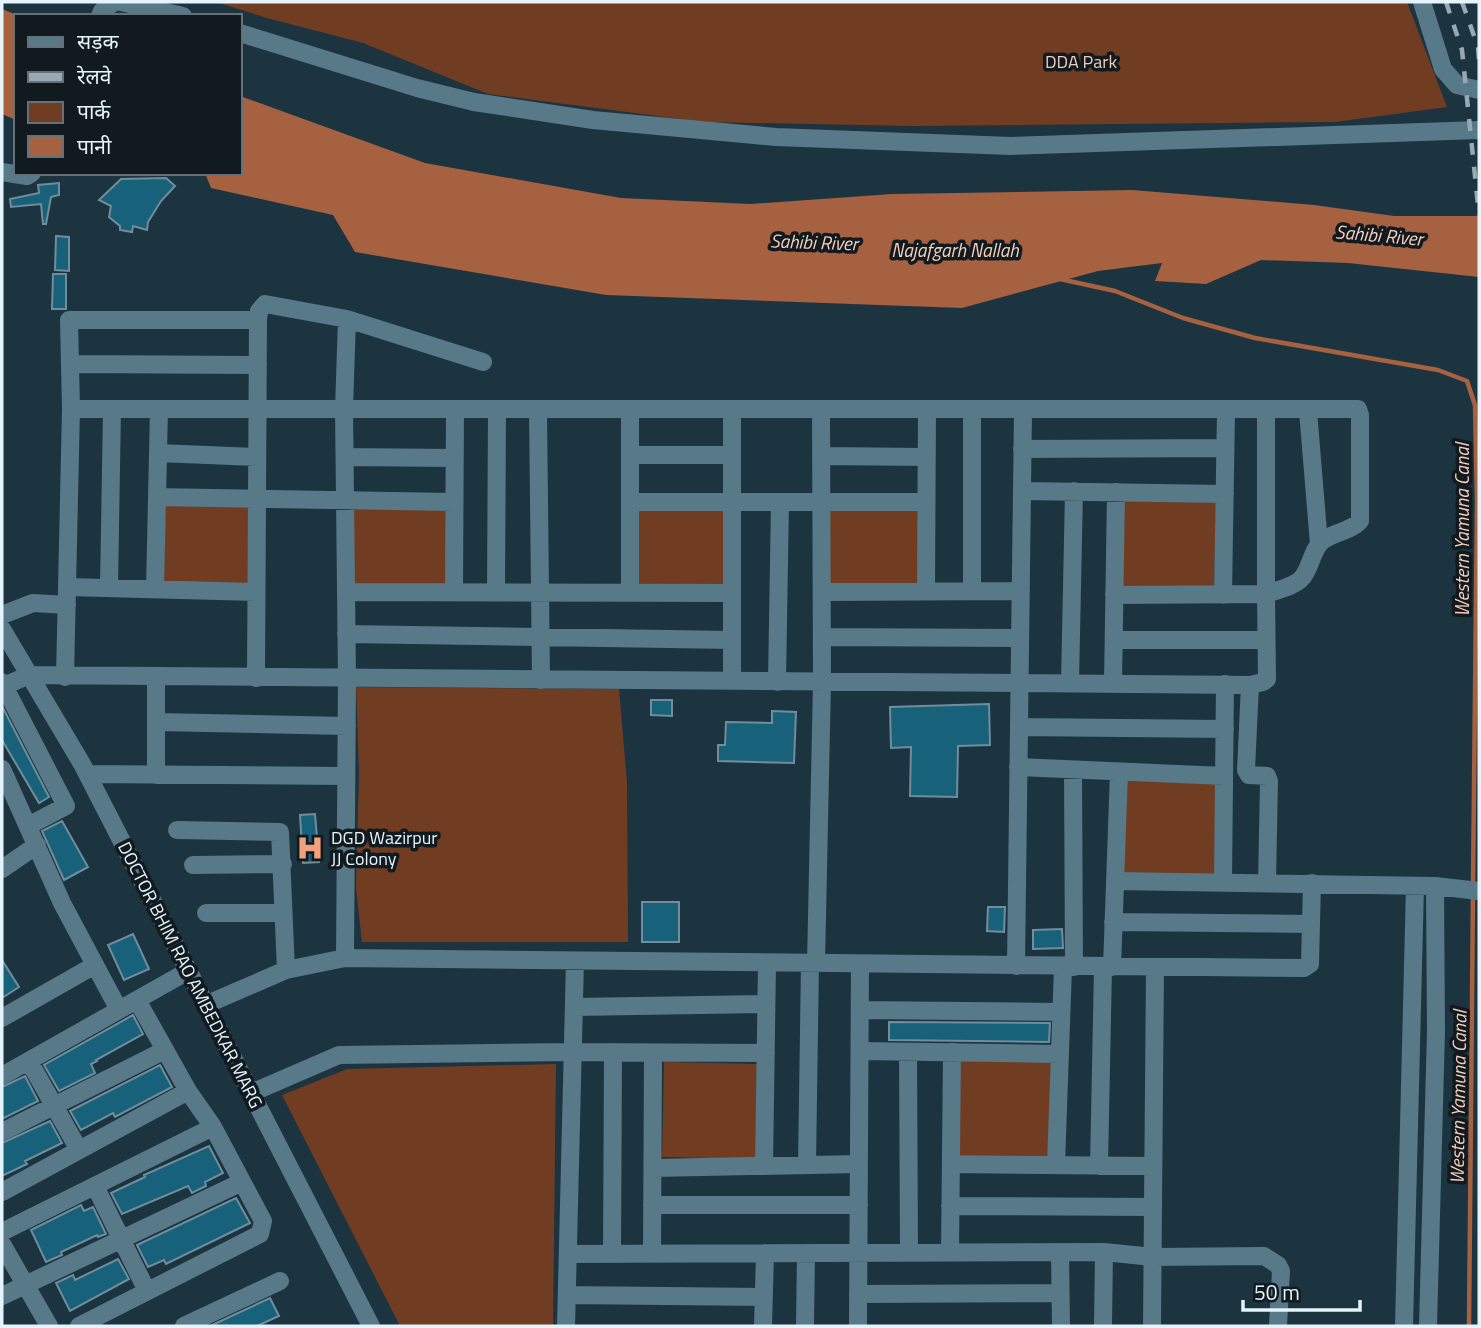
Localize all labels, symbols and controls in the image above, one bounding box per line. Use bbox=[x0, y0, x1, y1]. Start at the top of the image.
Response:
legend bbox=[14, 14, 242, 175]
text: सड़क bbox=[77, 25, 119, 57]
park label: DDA Park bbox=[1045, 48, 1117, 75]
text: रेलवे bbox=[76, 60, 112, 92]
text: पार्क bbox=[77, 95, 111, 127]
text: पानी bbox=[77, 130, 112, 162]
water label: Sahibi River bbox=[1334, 216, 1426, 253]
water label: Sahibi River bbox=[770, 225, 860, 258]
water label: Najafgarh Nallah bbox=[891, 235, 1019, 264]
water label: Western Yamuna Canal bbox=[1447, 441, 1476, 617]
place label: DGD Wazirpur JJ Colony bbox=[331, 824, 438, 872]
hospital icon: DGD Wazirpur JJ Colony bbox=[295, 833, 325, 863]
street label: DOCTOR BHIM RAO AMBEDKAR MARG bbox=[111, 837, 270, 1113]
water label: Western Yamuna Canal bbox=[1441, 1008, 1474, 1184]
scale bar bbox=[1243, 1268, 1360, 1312]
text: 50 m bbox=[1254, 1276, 1300, 1308]

